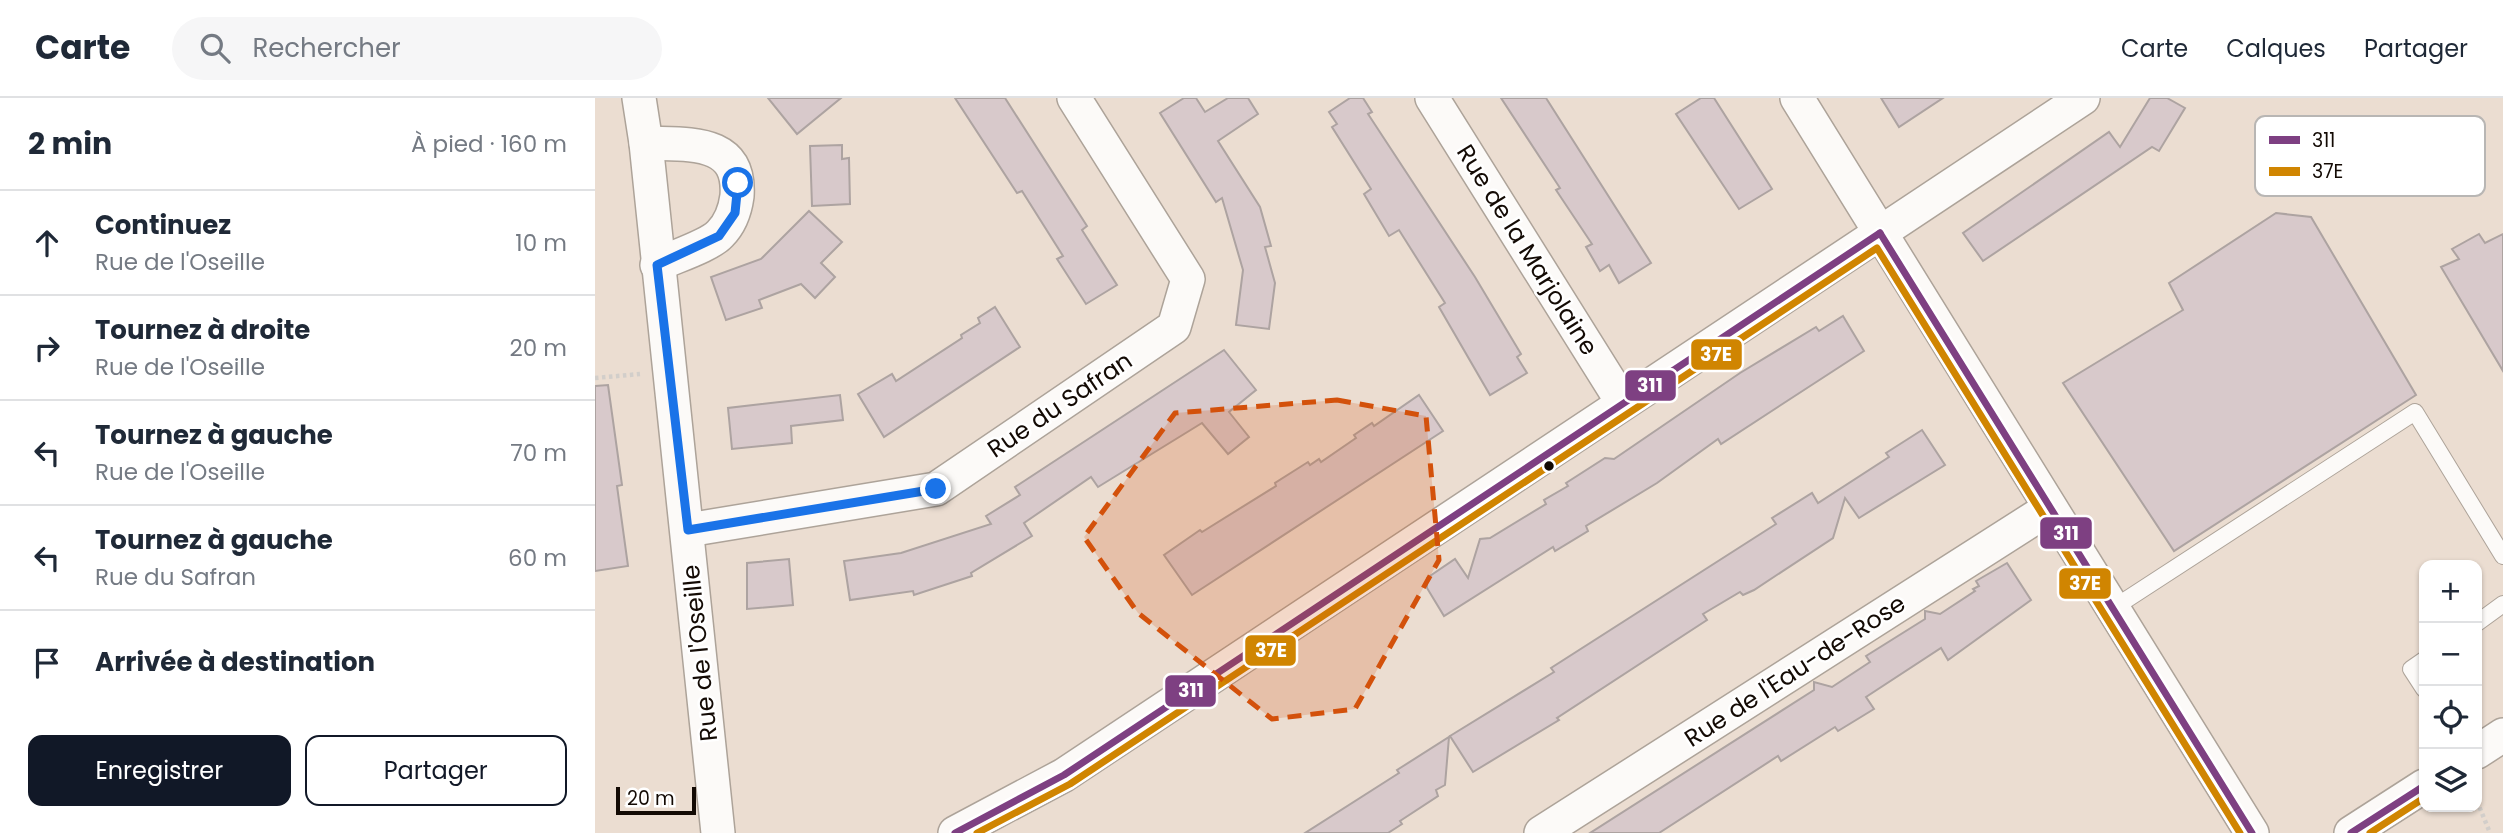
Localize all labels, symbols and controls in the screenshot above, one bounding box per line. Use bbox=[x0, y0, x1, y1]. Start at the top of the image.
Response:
search box bbox=[172, 17, 662, 80]
text: Carte bbox=[35, 24, 130, 71]
icon: search bbox=[196, 29, 234, 67]
text: Rechercher bbox=[252, 30, 401, 66]
text: Carte bbox=[2121, 32, 2188, 65]
text: Calques bbox=[2226, 32, 2326, 65]
text: Partager bbox=[2364, 32, 2468, 65]
legend bbox=[2255, 116, 2485, 196]
text: 2 min bbox=[28, 122, 112, 165]
text: 311 bbox=[2312, 127, 2335, 154]
text: À pied · 160 m bbox=[411, 128, 567, 160]
street label: Rue de la Marjolaine bbox=[1449, 138, 1606, 361]
text: 37E bbox=[2312, 158, 2343, 185]
route start bbox=[722, 167, 753, 198]
text: Continuez bbox=[95, 207, 231, 243]
icon: ahead bbox=[28, 224, 66, 262]
text: 10 m bbox=[515, 227, 567, 259]
text: Rue de l'Oseille bbox=[95, 246, 265, 278]
text: Tournez à droite bbox=[95, 312, 310, 348]
icon: right bbox=[28, 329, 66, 367]
text: 20 m bbox=[509, 332, 567, 364]
line badge: 37E bbox=[1690, 338, 1743, 371]
text: 37E bbox=[1700, 341, 1732, 368]
street label: Rue du Safran bbox=[981, 344, 1139, 465]
text: Rue de l'Oseille bbox=[95, 351, 265, 383]
line badge: 311 bbox=[1624, 369, 1677, 402]
text: 311 bbox=[1637, 372, 1663, 399]
text: Tournez à gauche bbox=[95, 417, 333, 453]
icon: left bbox=[28, 434, 66, 472]
text: 70 m bbox=[510, 437, 567, 469]
text: Rue de l'Oseille bbox=[95, 456, 265, 488]
unlabelled marker bbox=[1542, 459, 1556, 473]
route end bbox=[920, 473, 951, 504]
line badge: 311 bbox=[2039, 516, 2093, 550]
text: 311 bbox=[2053, 520, 2079, 547]
text: Tournez à gauche bbox=[95, 522, 333, 558]
icon: left bbox=[28, 539, 66, 577]
text: 60 m bbox=[508, 542, 567, 574]
map controls bbox=[2419, 560, 2482, 812]
button: + bbox=[2419, 560, 2482, 623]
text: Rue du Safran bbox=[95, 561, 256, 593]
street label: Rue de l'Oseille bbox=[674, 563, 725, 743]
line badge: 37E bbox=[2058, 567, 2112, 600]
text: 37E bbox=[2069, 570, 2101, 597]
street label: Rue de l'Eau-de-Rose bbox=[1678, 587, 1912, 754]
button: − bbox=[2419, 623, 2482, 686]
line badge: 37E bbox=[1244, 634, 1297, 667]
text: 37E bbox=[1255, 637, 1287, 664]
icon: arrive bbox=[28, 644, 66, 682]
text: Arrivée à destination bbox=[95, 644, 375, 680]
line badge: 311 bbox=[1164, 674, 1217, 708]
text: 311 bbox=[1178, 677, 1204, 704]
button: locate bbox=[2419, 686, 2482, 749]
button: Enregistrer bbox=[28, 735, 291, 806]
button: Partager bbox=[305, 735, 567, 806]
button: layers bbox=[2419, 749, 2482, 812]
scale bar bbox=[616, 784, 697, 816]
text: 20 m bbox=[627, 785, 675, 812]

